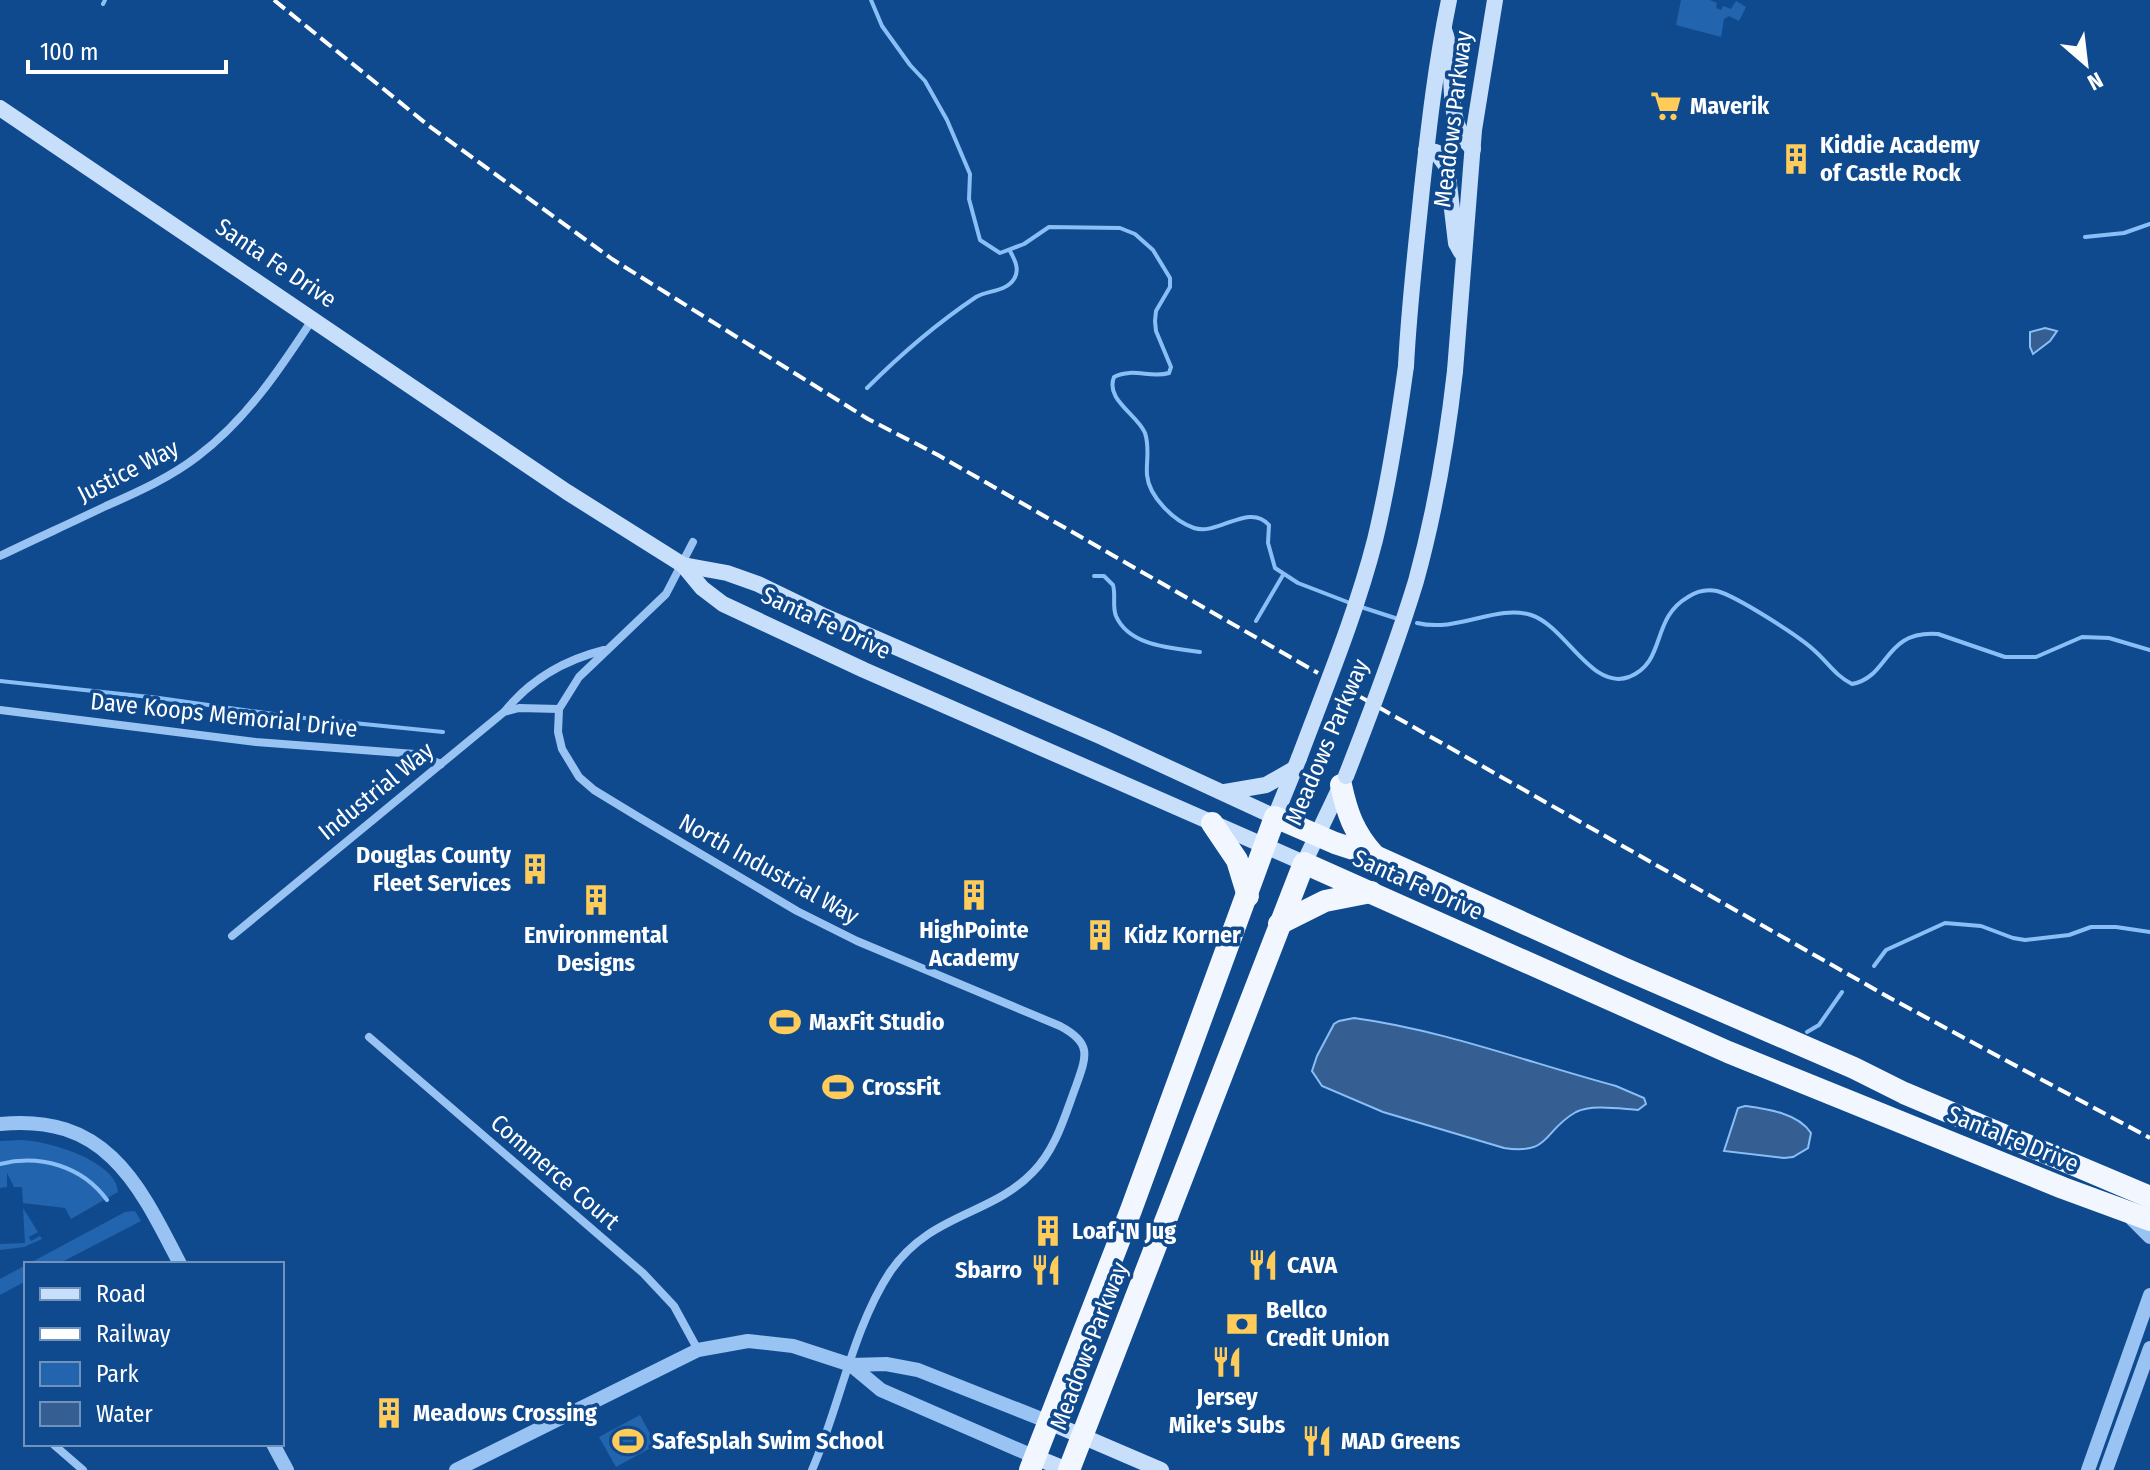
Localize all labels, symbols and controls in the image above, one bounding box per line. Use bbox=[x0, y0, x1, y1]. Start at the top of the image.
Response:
scale bar bbox=[28, 24, 226, 74]
north arrow bbox=[2046, 24, 2126, 104]
street label: Meadows Parkway bbox=[1428, 29, 1478, 209]
text: 100 m bbox=[40, 38, 98, 66]
text: N bbox=[2083, 66, 2107, 96]
supermarket icon: Maverik bbox=[1649, 89, 1683, 123]
place label: Maverik bbox=[1690, 92, 1770, 120]
place label: Kiddie Academy of Castle Rock bbox=[1820, 131, 1980, 187]
building icon: Kiddie Academy of Castle Rock bbox=[1779, 142, 1813, 176]
street label: Santa Fe Drive bbox=[210, 212, 342, 314]
street label: Justice Way bbox=[73, 433, 184, 508]
street label: Santa Fe Drive bbox=[757, 581, 895, 665]
street label: Meadows Parkway bbox=[1279, 654, 1375, 829]
street label: Dave Koops Memorial Drive bbox=[89, 687, 359, 743]
street label: Industrial Way bbox=[313, 736, 439, 846]
street label: North Industrial Way bbox=[674, 808, 864, 930]
place label: Douglas County Fleet Services bbox=[356, 841, 512, 897]
street label: Santa Fe Drive bbox=[1349, 844, 1487, 926]
building icon: Douglas County Fleet Services bbox=[518, 852, 552, 886]
building icon: HighPointe Academy bbox=[957, 878, 991, 912]
building icon: Environmental Designs bbox=[579, 883, 613, 917]
place label: HighPointe Academy bbox=[919, 916, 1029, 972]
building icon: Kidz Korner bbox=[1083, 918, 1117, 952]
place label: Environmental Designs bbox=[524, 921, 668, 977]
place label: Kidz Korner bbox=[1124, 921, 1241, 949]
sports icon: MaxFit Studio bbox=[768, 1005, 802, 1039]
place label: MaxFit Studio bbox=[809, 1008, 945, 1036]
sports icon: CrossFit bbox=[821, 1070, 855, 1104]
place label: CrossFit bbox=[862, 1073, 941, 1101]
street label: Santa Fe Drive bbox=[1943, 1100, 2083, 1178]
street label: Commerce Court bbox=[485, 1109, 625, 1236]
building icon: Loaf 'N Jug bbox=[1031, 1214, 1065, 1248]
place label: Loaf 'N Jug bbox=[1072, 1217, 1176, 1245]
restaurant icon: CAVA bbox=[1246, 1248, 1280, 1282]
place label: CAVA bbox=[1287, 1251, 1338, 1279]
restaurant icon: Sbarro bbox=[1029, 1253, 1063, 1287]
place label: Sbarro bbox=[955, 1256, 1022, 1284]
street label: Meadows Parkway bbox=[1044, 1258, 1134, 1434]
legend bbox=[24, 1262, 284, 1446]
text: Road bbox=[96, 1280, 146, 1308]
place label: Bellco Credit Union bbox=[1266, 1296, 1390, 1352]
bank icon: Bellco Credit Union bbox=[1225, 1307, 1259, 1341]
text: Railway bbox=[96, 1320, 171, 1348]
restaurant icon: Jersey Mike's Subs bbox=[1210, 1345, 1244, 1379]
text: Park bbox=[96, 1360, 139, 1388]
place label: Jersey Mike's Subs bbox=[1169, 1383, 1286, 1439]
building icon: Meadows Crossing bbox=[372, 1396, 406, 1430]
place label: Meadows Crossing bbox=[413, 1399, 597, 1427]
text: Water bbox=[96, 1400, 153, 1428]
sports icon: SafeSplah Swim School bbox=[611, 1424, 645, 1458]
restaurant icon: MAD Greens bbox=[1300, 1424, 1334, 1458]
place label: SafeSplah Swim School bbox=[652, 1427, 884, 1455]
place label: MAD Greens bbox=[1341, 1427, 1461, 1455]

